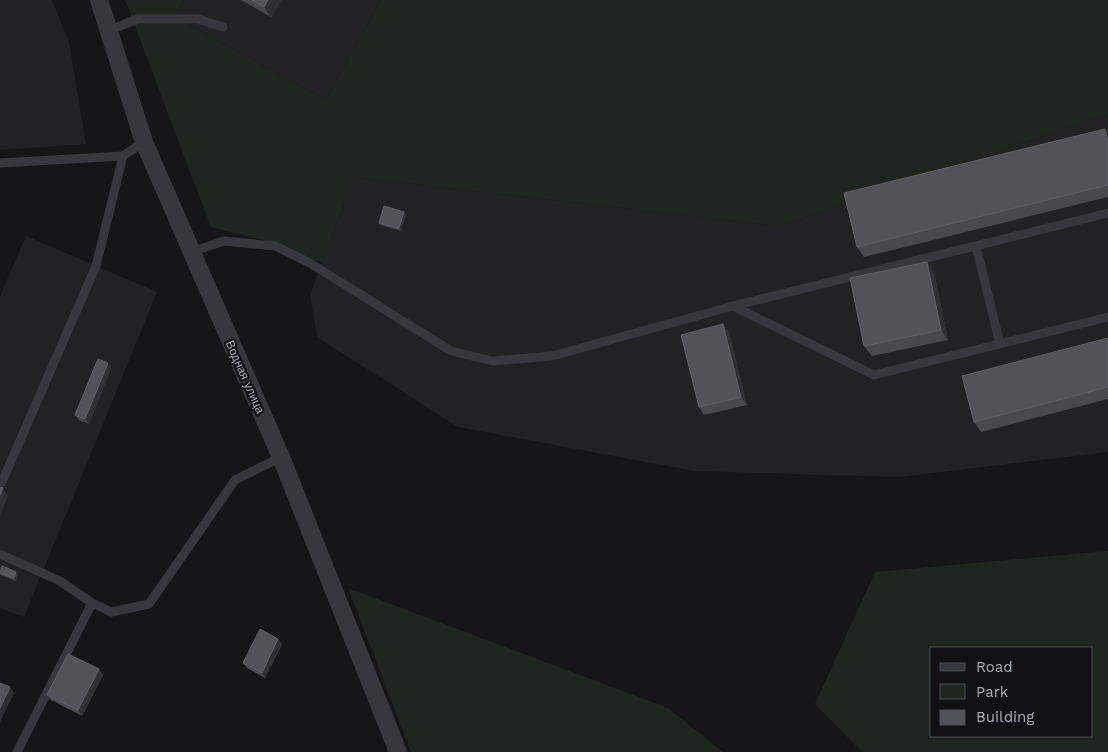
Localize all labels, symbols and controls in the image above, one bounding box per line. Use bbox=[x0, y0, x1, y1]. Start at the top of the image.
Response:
street label: Водная улица bbox=[223, 338, 267, 416]
legend bbox=[930, 647, 1093, 737]
text: Road bbox=[976, 658, 1013, 676]
text: Park bbox=[976, 683, 1009, 701]
text: Building bbox=[976, 708, 1034, 726]

